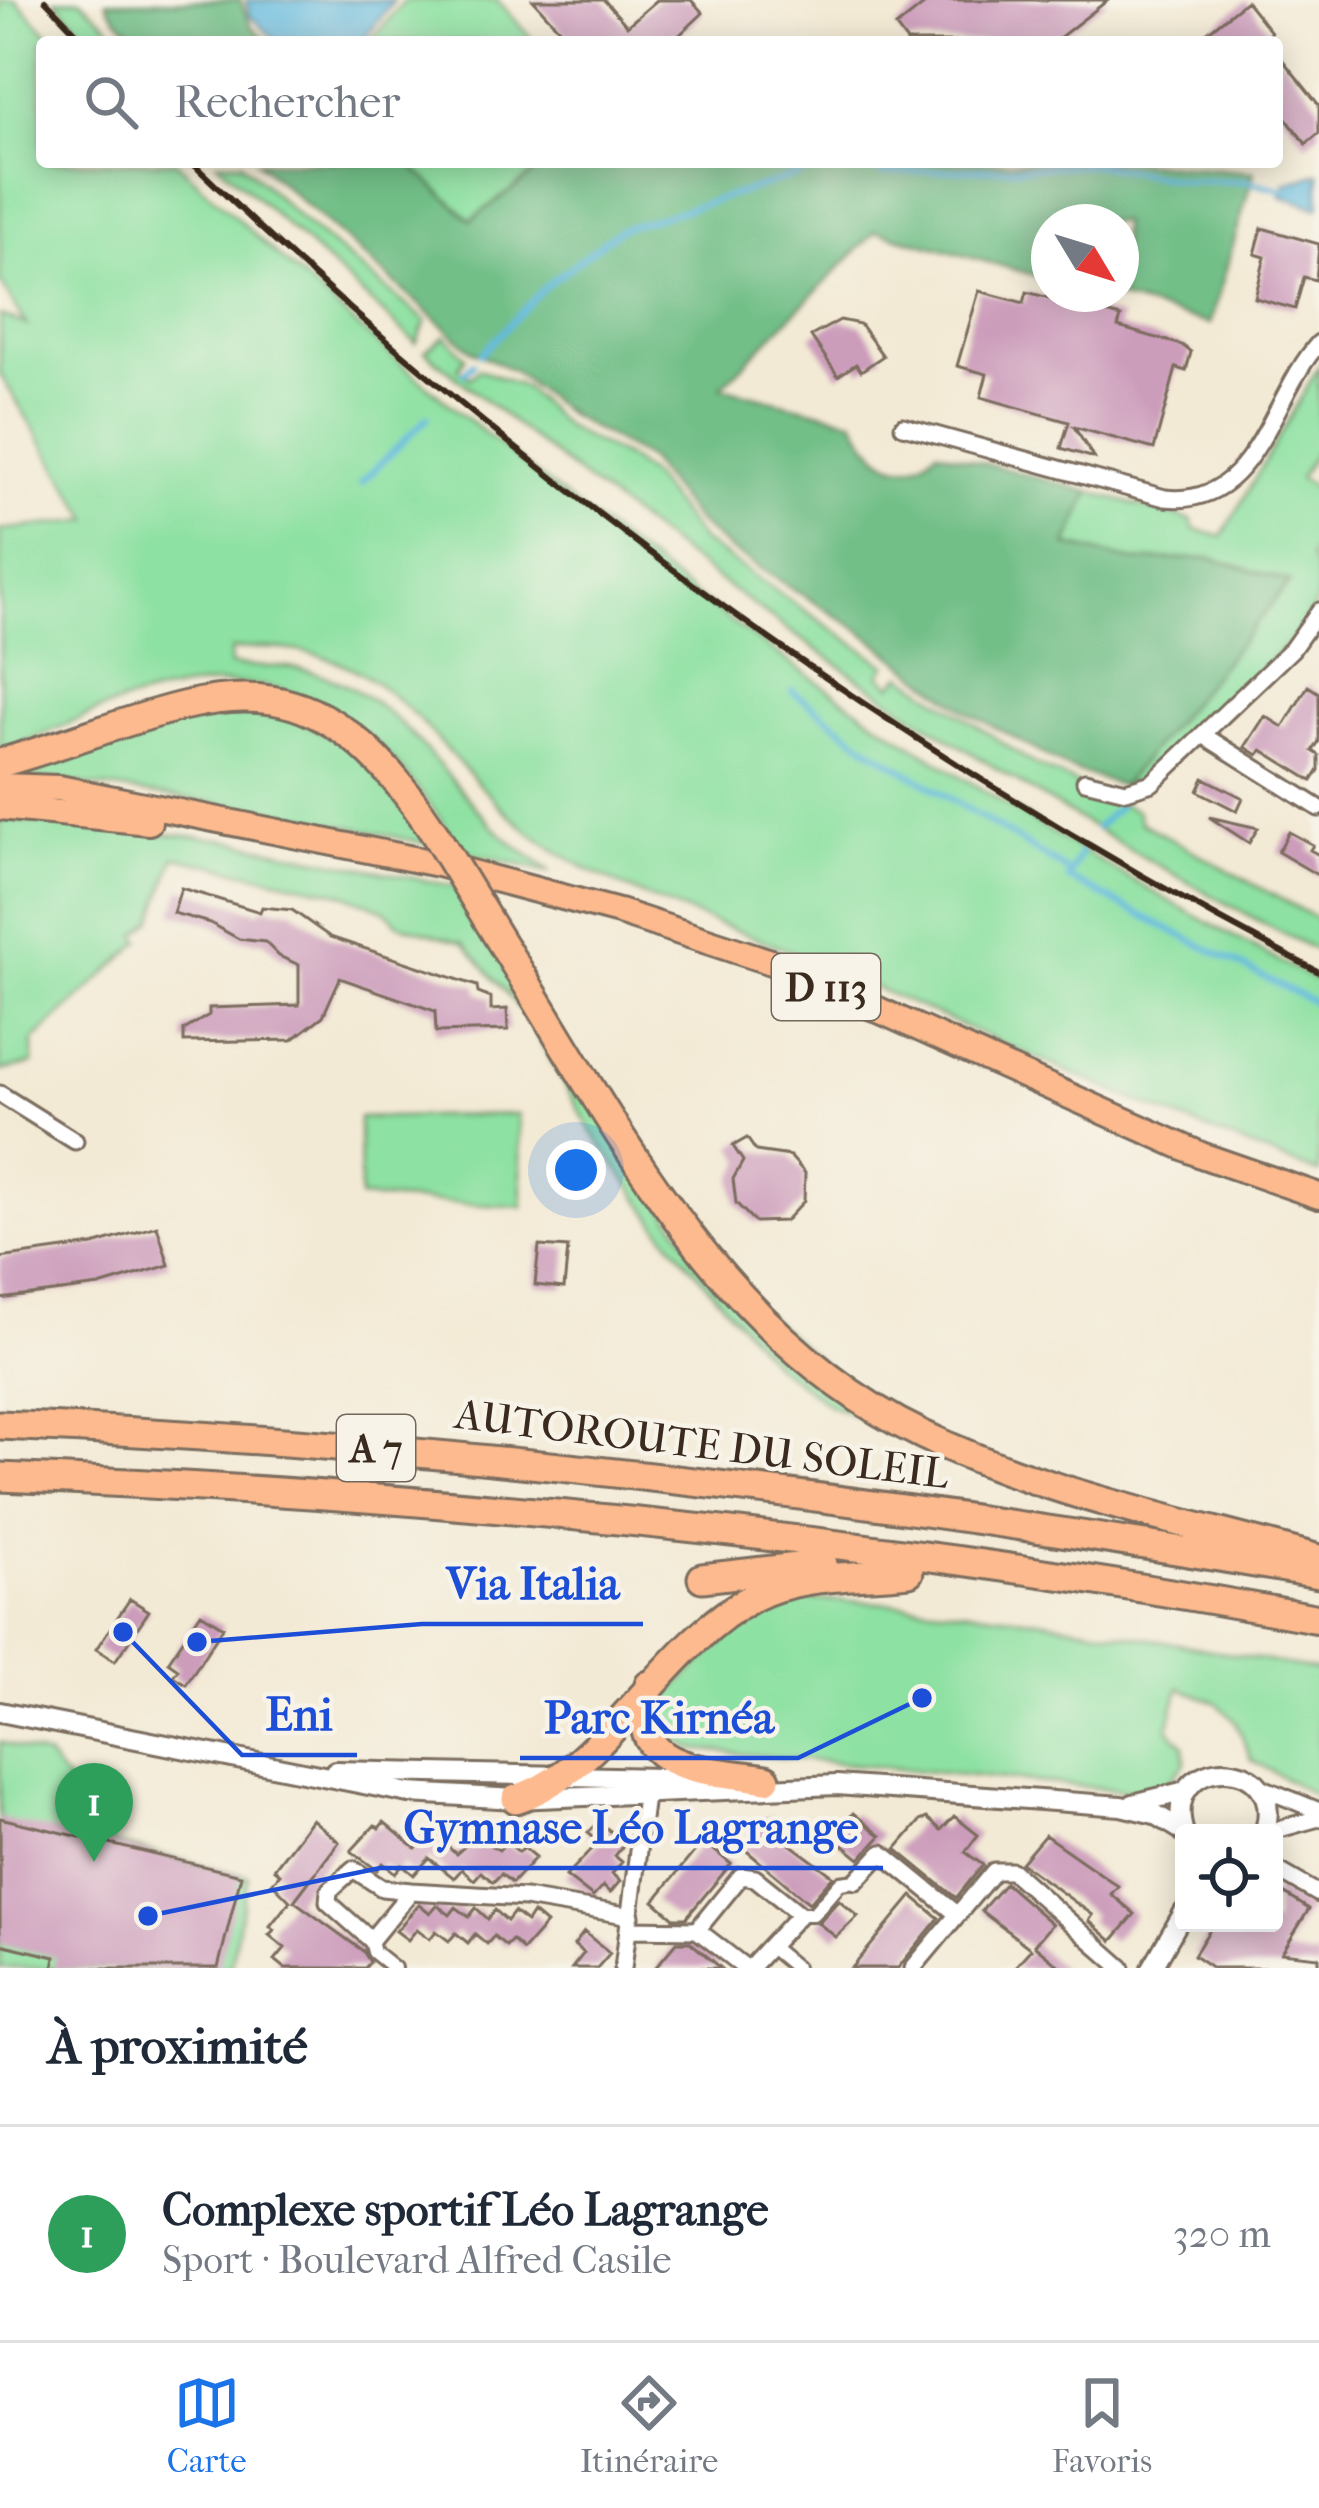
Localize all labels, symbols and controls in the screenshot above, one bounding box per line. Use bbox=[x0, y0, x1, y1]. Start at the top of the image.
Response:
search box bbox=[36, 36, 1283, 168]
icon: search bbox=[78, 69, 144, 135]
text: Rechercher bbox=[174, 76, 400, 129]
north arrow bbox=[1031, 204, 1139, 312]
road number: D 113 bbox=[772, 954, 880, 1020]
your location bbox=[546, 1140, 606, 1200]
street label: AUTOROUTE DU SOLEIL bbox=[450, 1390, 952, 1499]
road number: A 7 bbox=[337, 1415, 415, 1481]
callout: Via Italia bbox=[422, 1543, 643, 1624]
text: Via Italia bbox=[445, 1558, 621, 1611]
callout: Eni bbox=[242, 1674, 357, 1755]
callout: Parc Kirnéa bbox=[520, 1677, 798, 1758]
text: Eni bbox=[266, 1689, 333, 1742]
text: Parc Kirnéa bbox=[544, 1692, 775, 1745]
pin: 1 bbox=[55, 1763, 133, 1862]
callout: Gymnase Léo Lagrange bbox=[380, 1787, 883, 1868]
text: Gymnase Léo Lagrange bbox=[403, 1802, 859, 1855]
map controls bbox=[1175, 1824, 1283, 1932]
button: locate bbox=[1175, 1824, 1283, 1932]
text: À proximité bbox=[48, 2016, 308, 2076]
text: Complexe sportif Léo Lagrange bbox=[162, 2184, 768, 2237]
text: 1 bbox=[80, 2211, 94, 2257]
text: 320 m bbox=[1173, 2211, 1271, 2257]
text: Sport · Boulevard Alfred Casile bbox=[162, 2237, 671, 2283]
tab: Carte bbox=[167, 2370, 247, 2481]
tab: Itinéraire bbox=[580, 2370, 718, 2481]
tab: Favoris bbox=[1052, 2370, 1152, 2481]

